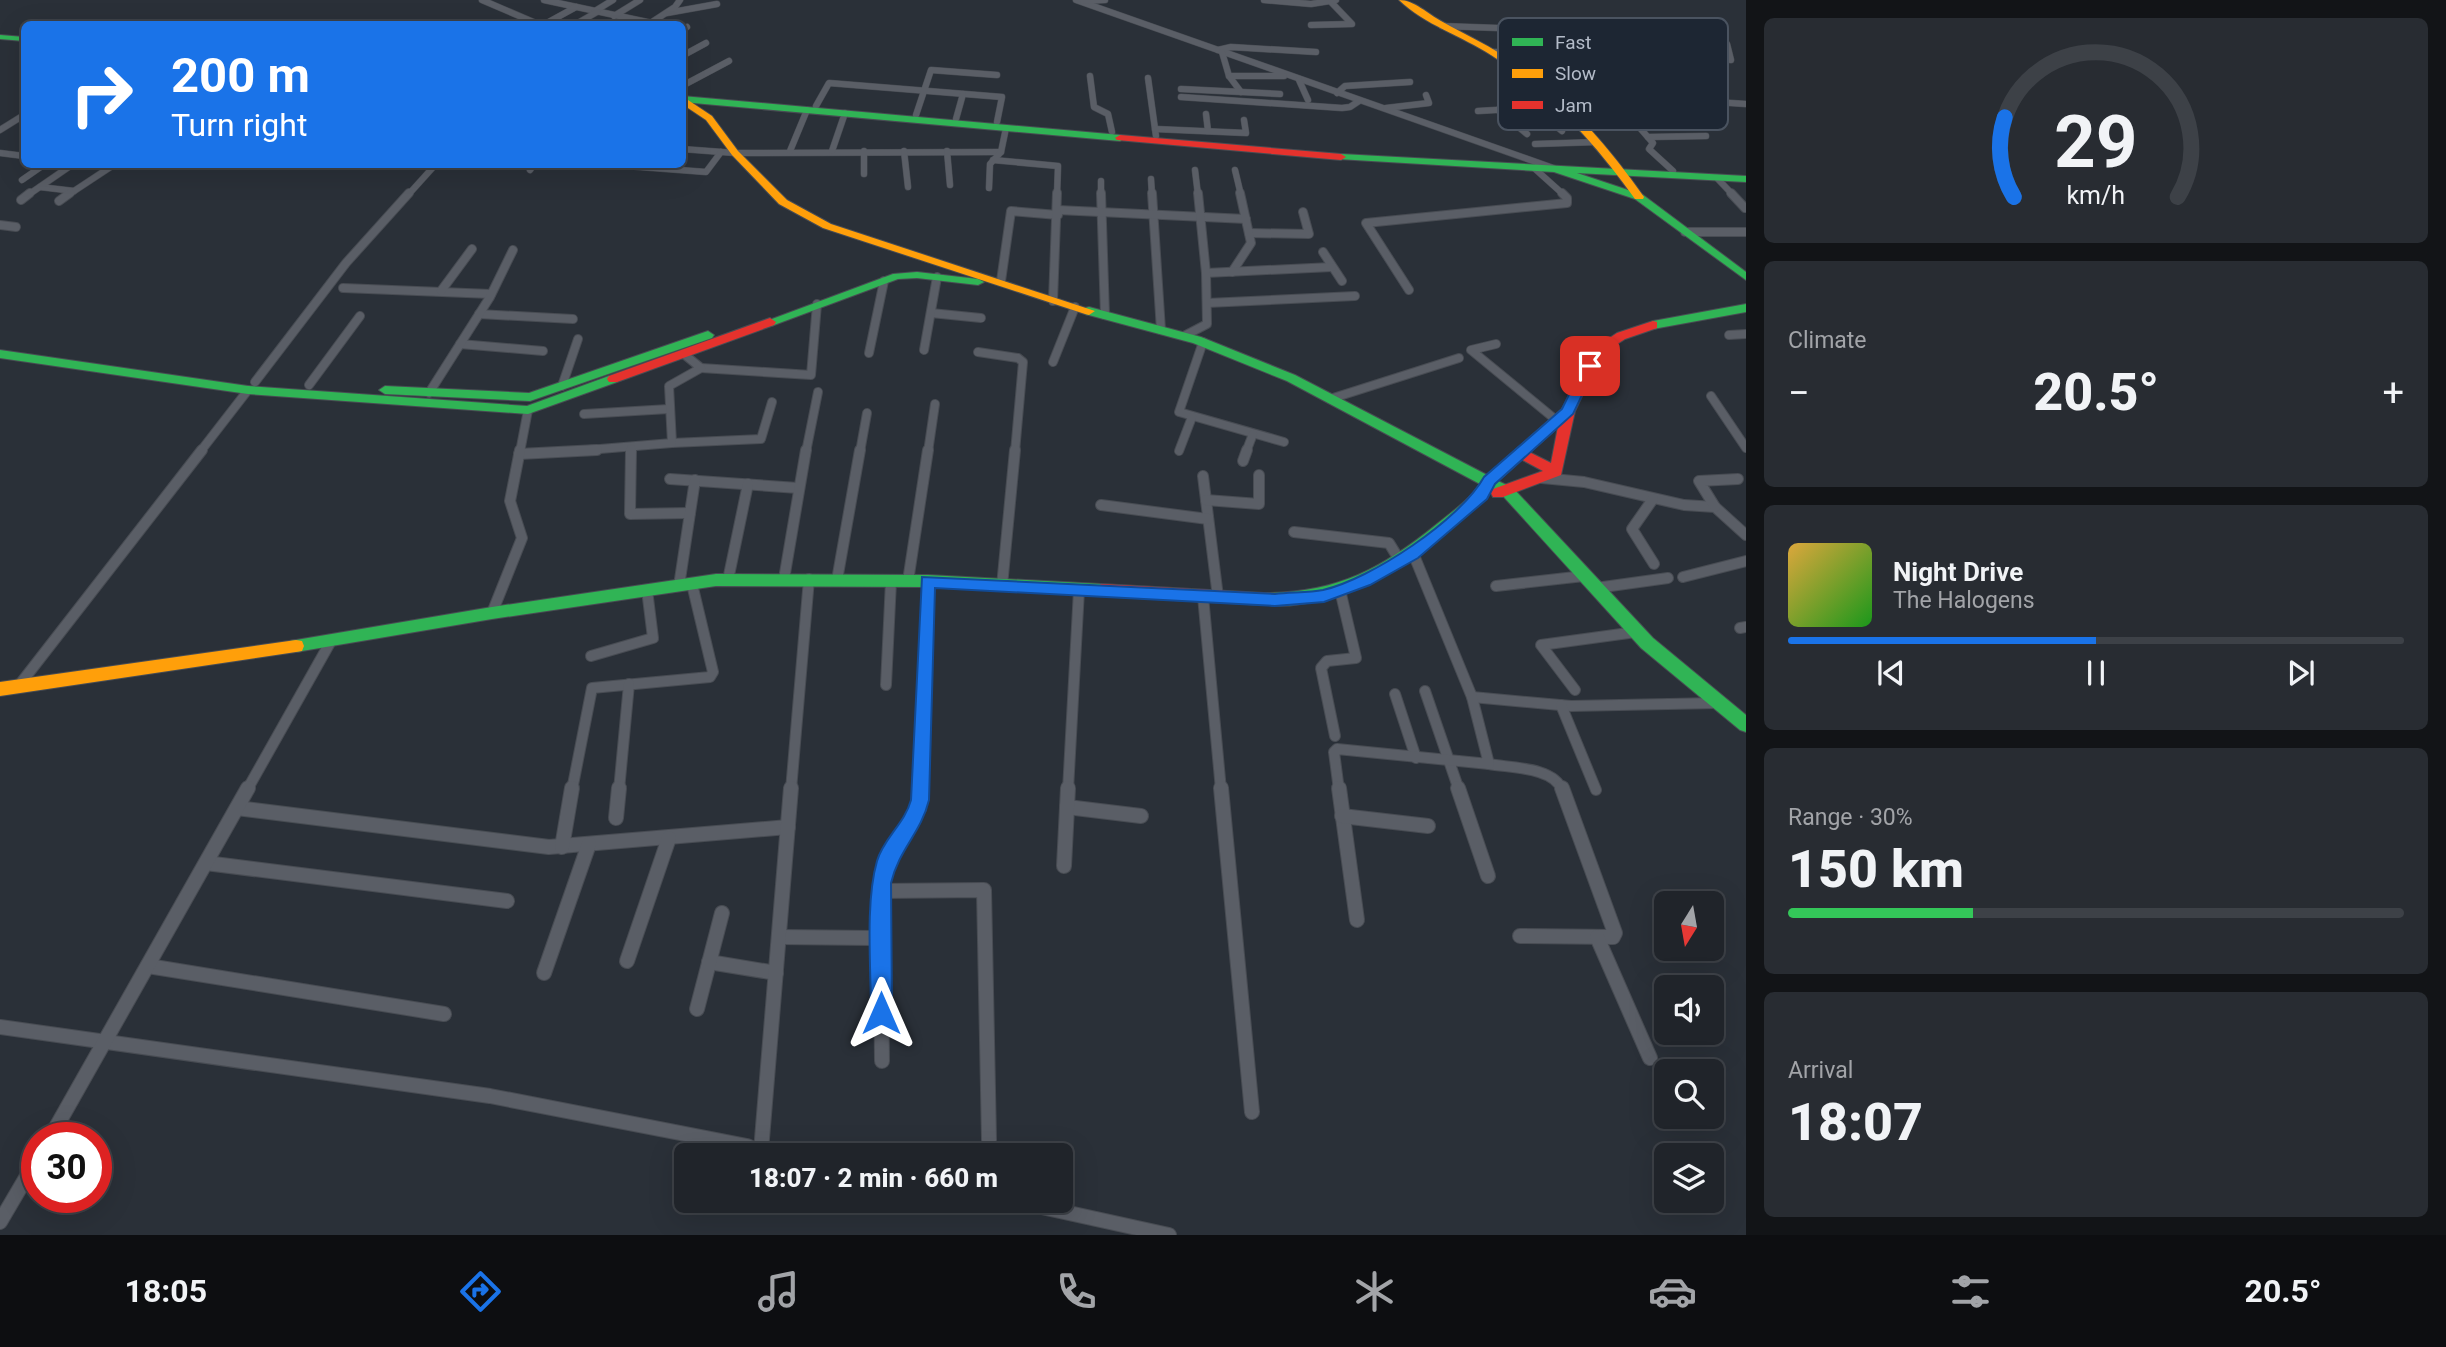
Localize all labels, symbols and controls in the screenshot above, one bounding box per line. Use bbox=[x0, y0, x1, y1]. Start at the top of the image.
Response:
legend bbox=[1498, 18, 1728, 130]
text: Fast bbox=[1555, 31, 1592, 54]
text: 200 m bbox=[171, 47, 310, 104]
icon: right bbox=[56, 49, 147, 140]
text: Slow bbox=[1555, 62, 1596, 85]
text: Jam bbox=[1555, 94, 1592, 117]
text: 29 bbox=[2054, 99, 2138, 185]
text: Turn right bbox=[171, 106, 307, 144]
text: km/h bbox=[2067, 181, 2125, 210]
text: Climate bbox=[1788, 327, 1867, 354]
pin bbox=[1560, 336, 1620, 396]
icon: arrive bbox=[1571, 347, 1609, 385]
text: 20.5° bbox=[2033, 362, 2159, 423]
text: − bbox=[1788, 371, 1810, 415]
text: + bbox=[2382, 371, 2404, 415]
text: Night Drive bbox=[1893, 557, 2023, 587]
text: The Halogens bbox=[1893, 587, 2035, 614]
icon: previous bbox=[1872, 654, 1910, 692]
icon: pause bbox=[2077, 654, 2115, 692]
icon: next bbox=[2282, 654, 2320, 692]
text: Range · 30% bbox=[1788, 804, 1913, 831]
text: 150 km bbox=[1788, 839, 1964, 900]
north arrow bbox=[1654, 891, 1724, 961]
map controls bbox=[1654, 891, 1724, 1213]
button: sound bbox=[1654, 975, 1724, 1045]
position arrow bbox=[844, 976, 918, 1050]
text: Arrival bbox=[1788, 1057, 1853, 1084]
button: search bbox=[1654, 1059, 1724, 1129]
text: 18:07 bbox=[1788, 1092, 1923, 1153]
speed limit sign: 30 bbox=[21, 1122, 112, 1213]
button: layers bbox=[1654, 1143, 1724, 1213]
text: 18:07 · 2 min · 660 m bbox=[749, 1163, 998, 1193]
icon: directions bbox=[456, 1267, 505, 1316]
icon: music bbox=[754, 1267, 803, 1316]
icon: phone bbox=[1052, 1267, 1101, 1316]
icon: climate bbox=[1350, 1267, 1399, 1316]
icon: car bbox=[1648, 1267, 1697, 1316]
icon: filters bbox=[1946, 1267, 1995, 1316]
text: 18:05 bbox=[125, 1272, 207, 1310]
text: 20.5° bbox=[2245, 1272, 2321, 1310]

